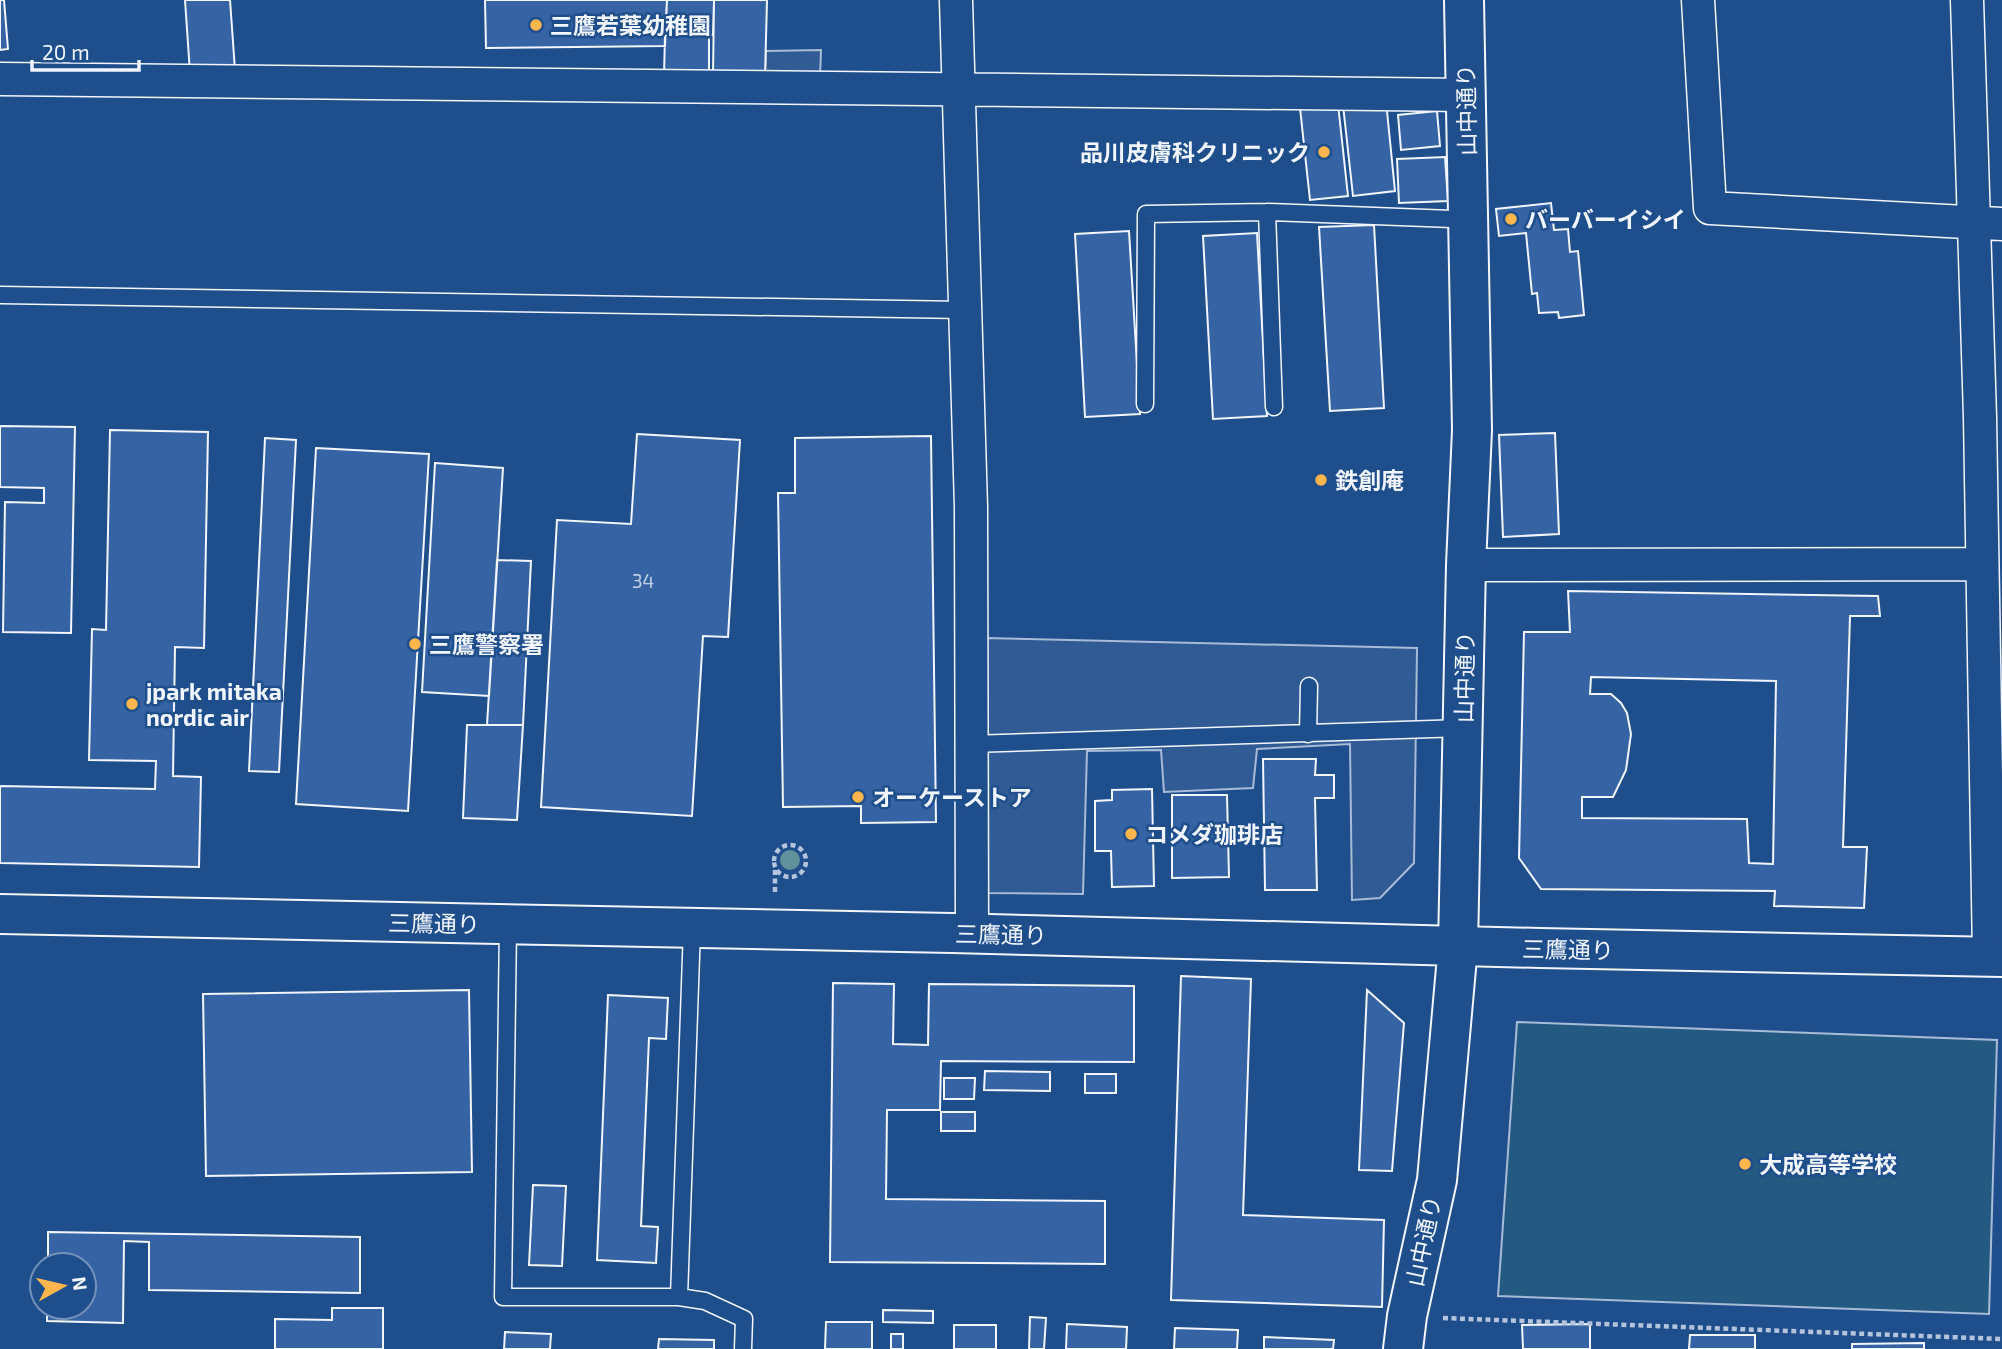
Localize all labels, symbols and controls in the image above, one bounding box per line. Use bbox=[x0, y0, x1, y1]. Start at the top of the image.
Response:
place label: 三鷹若葉幼稚園 bbox=[550, 11, 711, 39]
marker: 三鷹若葉幼稚園 bbox=[528, 17, 544, 33]
scale bar bbox=[32, 28, 138, 72]
text: 20 m bbox=[42, 39, 90, 64]
street label: 山中通り bbox=[1451, 64, 1481, 156]
place label: 品川皮膚科クリニック bbox=[1080, 138, 1310, 166]
marker: 品川皮膚科クリニック bbox=[1316, 144, 1332, 160]
place label: バーバーイシイ bbox=[1525, 205, 1686, 233]
marker: バーバーイシイ bbox=[1503, 211, 1519, 227]
place label: 鉄創庵 bbox=[1335, 466, 1404, 494]
marker: 鉄創庵 bbox=[1313, 472, 1329, 488]
house number: 34 bbox=[632, 569, 654, 592]
place label: 三鷹警察署 bbox=[429, 630, 544, 658]
street label: 山中通り bbox=[1449, 631, 1479, 723]
marker: 三鷹警察署 bbox=[407, 636, 423, 652]
place label: jpark mitaka nordic air bbox=[146, 677, 282, 731]
marker: jpark mitaka nordic air bbox=[124, 696, 140, 712]
place label: オーケーストア bbox=[872, 783, 1032, 811]
marker: オーケーストア bbox=[850, 789, 866, 805]
place label: コメダ珈琲店 bbox=[1145, 820, 1283, 848]
marker: コメダ珈琲店 bbox=[1123, 826, 1139, 842]
street label: 三鷹通り bbox=[388, 908, 480, 938]
street label: 三鷹通り bbox=[955, 919, 1047, 949]
street label: 三鷹通り bbox=[1522, 934, 1614, 964]
place label: 大成高等学校 bbox=[1759, 1150, 1897, 1178]
marker: 大成高等学校 bbox=[1737, 1156, 1753, 1172]
street label: 山中通り bbox=[1400, 1193, 1446, 1289]
north arrow bbox=[28, 1251, 98, 1321]
text: N bbox=[68, 1275, 93, 1292]

